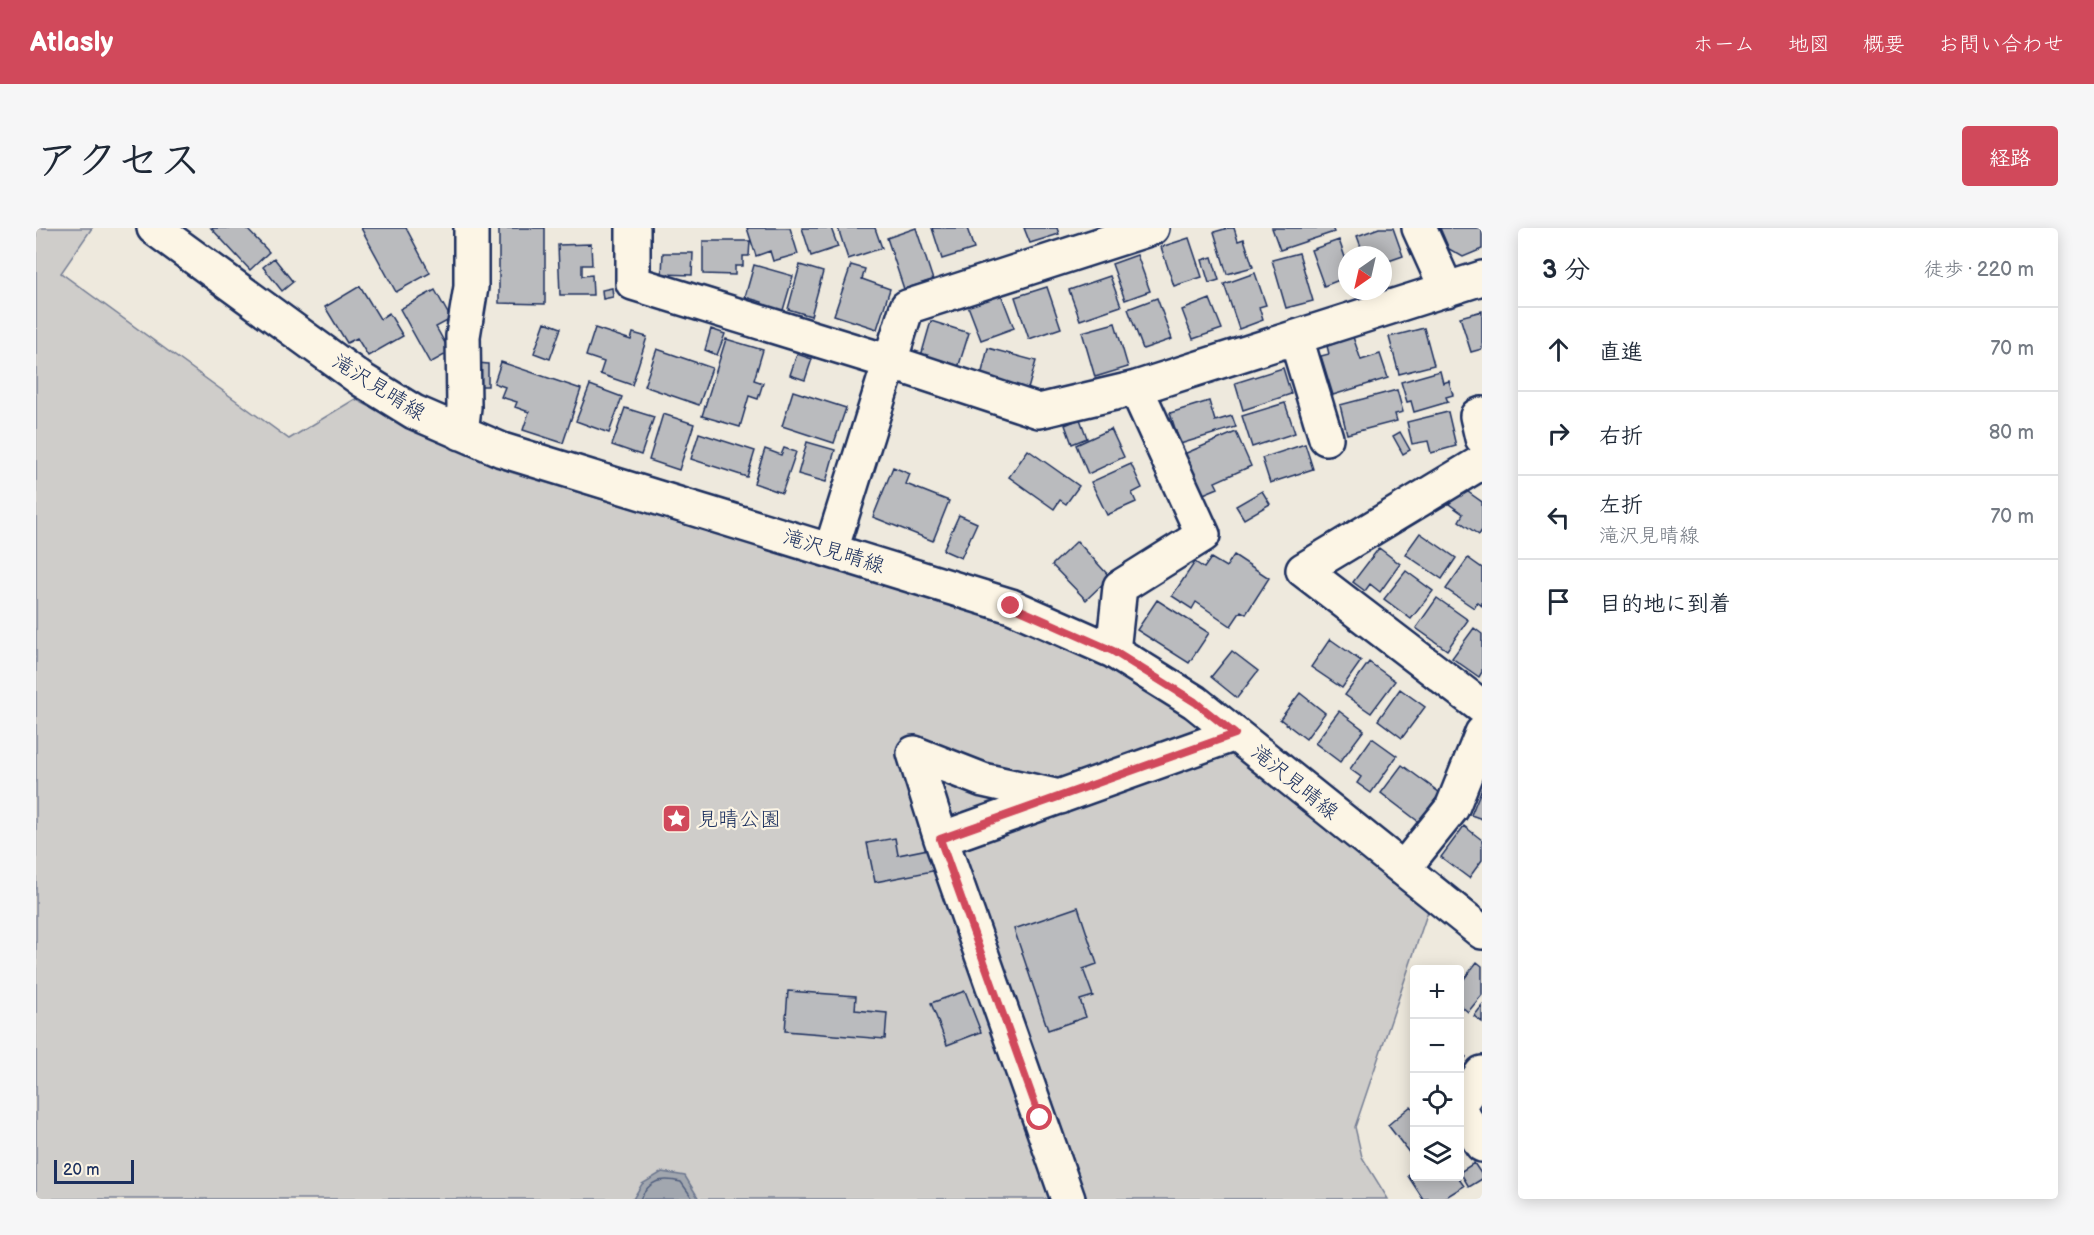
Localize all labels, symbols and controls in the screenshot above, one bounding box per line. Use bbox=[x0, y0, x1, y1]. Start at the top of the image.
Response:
text: Atlasly bbox=[30, 26, 113, 59]
text: ホーム bbox=[1693, 32, 1755, 57]
text: 地図 bbox=[1788, 32, 1830, 57]
text: 概要 bbox=[1863, 32, 1905, 57]
text: お問い合わせ bbox=[1938, 32, 2064, 57]
button: 経路 bbox=[1962, 126, 2058, 186]
text: アクセス bbox=[36, 136, 201, 187]
north arrow bbox=[1338, 246, 1392, 300]
text: 3 分 bbox=[1542, 255, 1590, 286]
text: 徒歩 · 220 m bbox=[1924, 258, 2034, 282]
icon: ahead bbox=[1542, 333, 1575, 366]
text: 70 m bbox=[1990, 337, 2034, 361]
text: 直進 bbox=[1599, 339, 1643, 366]
street label: 滝沢見晴線 bbox=[328, 349, 430, 426]
icon: right bbox=[1542, 417, 1575, 450]
text: 80 m bbox=[1989, 421, 2034, 445]
text: 右折 bbox=[1599, 423, 1643, 450]
text: 左折 bbox=[1599, 492, 1643, 519]
icon: left bbox=[1542, 501, 1575, 534]
text: 70 m bbox=[1990, 505, 2034, 529]
street label: 滝沢見晴線 bbox=[780, 524, 888, 579]
text: 滝沢見晴線 bbox=[1599, 524, 1699, 548]
icon: arrive bbox=[1542, 585, 1575, 618]
text: 目的地に到着 bbox=[1599, 591, 1731, 618]
route end bbox=[997, 592, 1023, 618]
street label: 滝沢見晴線 bbox=[1246, 740, 1343, 825]
place icon: 見晴公園 bbox=[660, 803, 692, 835]
place label: 見晴公園 bbox=[697, 807, 781, 832]
map controls bbox=[1410, 965, 1464, 1181]
button: + bbox=[1410, 965, 1464, 1019]
button: − bbox=[1410, 1019, 1464, 1073]
button: locate bbox=[1410, 1073, 1464, 1127]
route start bbox=[1026, 1104, 1052, 1130]
button: layers bbox=[1410, 1127, 1464, 1181]
scale bar bbox=[54, 1157, 134, 1184]
text: 20 m bbox=[63, 1161, 99, 1180]

